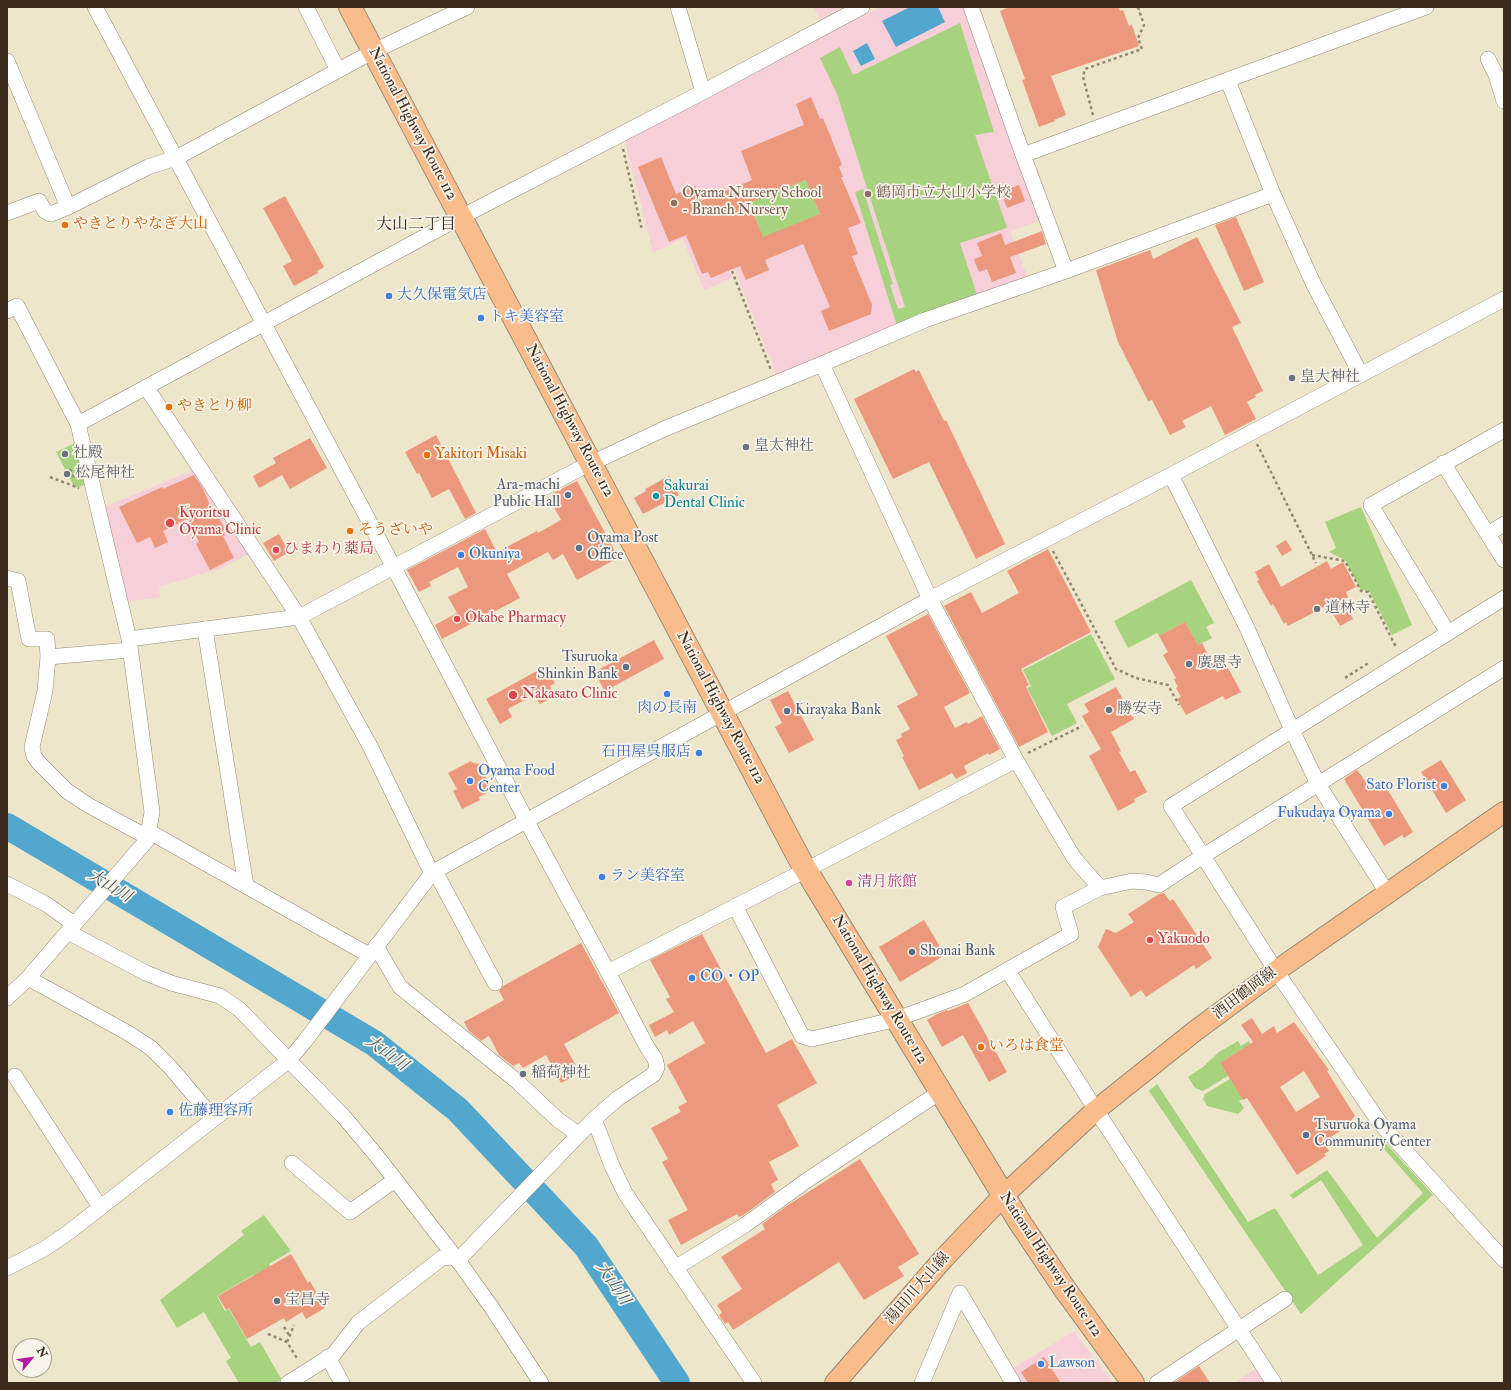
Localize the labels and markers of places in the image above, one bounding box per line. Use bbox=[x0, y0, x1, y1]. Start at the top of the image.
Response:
place label: Oyama Nursery School - Branch Nursery bbox=[682, 185, 822, 220]
place label: 鶴岡市立大山小学校 bbox=[876, 185, 1011, 203]
marker: 鶴岡市立大山小学校 bbox=[863, 189, 873, 199]
marker: Oyama Nursery School - Branch Nursery bbox=[669, 198, 679, 208]
place label: やきとりやなぎ大山 bbox=[73, 216, 208, 234]
marker: やきとりやなぎ大山 bbox=[60, 220, 70, 230]
place label: 大久保電気店 bbox=[397, 287, 487, 305]
marker: 大久保電気店 bbox=[384, 291, 394, 301]
place label: トキ美容室 bbox=[489, 309, 564, 327]
marker: トキ美容室 bbox=[476, 313, 486, 323]
place label: 皇大神社 bbox=[1300, 369, 1360, 387]
marker: 皇大神社 bbox=[1287, 373, 1297, 383]
place label: やきとり柳 bbox=[177, 398, 252, 416]
marker: やきとり柳 bbox=[164, 402, 174, 412]
place label: 皇太神社 bbox=[754, 438, 814, 456]
marker: 皇太神社 bbox=[741, 442, 751, 452]
place label: 社殿 bbox=[73, 445, 103, 463]
place label: Yakitori Misaki bbox=[435, 446, 527, 464]
marker: 社殿 bbox=[60, 449, 70, 459]
marker: Yakitori Misaki bbox=[422, 450, 432, 460]
place label: 松尾神社 bbox=[75, 465, 135, 483]
marker: 松尾神社 bbox=[62, 469, 72, 479]
place label: Ara-machi Public Hall bbox=[493, 477, 560, 512]
place label: Sakurai Dental Clinic bbox=[664, 478, 745, 513]
marker: Ara-machi Public Hall bbox=[563, 490, 573, 500]
marker: Sakurai Dental Clinic bbox=[651, 491, 661, 501]
place label: Kyoritsu Oyama Clinic bbox=[179, 505, 261, 540]
marker: Kyoritsu Oyama Clinic bbox=[164, 517, 176, 529]
place label: そうざいや bbox=[358, 522, 433, 540]
marker: そうざいや bbox=[345, 526, 355, 536]
place label: Oyama Post Office bbox=[587, 530, 658, 565]
place label: ひまわり薬局 bbox=[284, 541, 374, 559]
marker: Oyama Post Office bbox=[574, 543, 584, 553]
marker: ひまわり薬局 bbox=[271, 545, 281, 555]
place label: Okuniya bbox=[469, 546, 520, 564]
marker: Okuniya bbox=[456, 550, 466, 560]
place label: 道林寺 bbox=[1325, 600, 1370, 618]
marker: 道林寺 bbox=[1312, 604, 1322, 614]
place label: Okabe Pharmacy bbox=[465, 610, 566, 628]
marker: Okabe Pharmacy bbox=[452, 614, 462, 624]
place label: Tsuruoka Shinkin Bank bbox=[537, 649, 618, 684]
place label: 廣恩寺 bbox=[1197, 655, 1242, 673]
marker: 廣恩寺 bbox=[1184, 659, 1194, 669]
marker: Tsuruoka Shinkin Bank bbox=[621, 662, 631, 672]
place label: Nakasato Clinic bbox=[522, 686, 617, 704]
marker: Nakasato Clinic bbox=[507, 689, 519, 701]
marker: 肉の長南 bbox=[662, 689, 672, 699]
place label: 肉の長南 bbox=[637, 700, 697, 718]
place label: 勝安寺 bbox=[1117, 701, 1162, 719]
place label: Kirayaka Bank bbox=[795, 702, 881, 720]
marker: 勝安寺 bbox=[1104, 705, 1114, 715]
marker: Kirayaka Bank bbox=[782, 706, 792, 716]
place label: 石田屋呉服店 bbox=[601, 744, 691, 762]
marker: 石田屋呉服店 bbox=[694, 748, 704, 758]
place label: Oyama Food Center bbox=[478, 763, 555, 798]
marker: Oyama Food Center bbox=[465, 776, 475, 786]
place label: Sato Florist bbox=[1366, 777, 1436, 795]
marker: Sato Florist bbox=[1439, 781, 1449, 791]
place label: Fukudaya Oyama bbox=[1277, 805, 1381, 823]
marker: Fukudaya Oyama bbox=[1384, 809, 1394, 819]
place label: ラン美容室 bbox=[610, 868, 685, 886]
marker: ラン美容室 bbox=[597, 872, 607, 882]
place label: 清月旅館 bbox=[857, 874, 917, 892]
marker: 清月旅館 bbox=[844, 878, 854, 888]
place label: Yakuodo bbox=[1158, 931, 1210, 949]
marker: Yakuodo bbox=[1145, 935, 1155, 945]
place label: Shonai Bank bbox=[920, 943, 995, 961]
marker: Shonai Bank bbox=[907, 947, 917, 957]
place label: CO・OP bbox=[700, 969, 759, 987]
marker: CO・OP bbox=[687, 973, 697, 983]
place label: いろは食堂 bbox=[989, 1038, 1064, 1056]
marker: いろは食堂 bbox=[976, 1042, 986, 1052]
place label: 稲荷神社 bbox=[531, 1065, 591, 1083]
marker: 稲荷神社 bbox=[518, 1069, 528, 1079]
place label: 佐藤理容所 bbox=[178, 1103, 253, 1121]
marker: 佐藤理容所 bbox=[165, 1107, 175, 1117]
place label: Tsuruoka Oyama Community Center bbox=[1314, 1117, 1431, 1152]
marker: Tsuruoka Oyama Community Center bbox=[1301, 1130, 1311, 1140]
place label: 宝昌寺 bbox=[285, 1292, 330, 1310]
marker: 宝昌寺 bbox=[272, 1296, 282, 1306]
place label: Lawson bbox=[1049, 1355, 1095, 1373]
marker: Lawson bbox=[1036, 1359, 1046, 1369]

